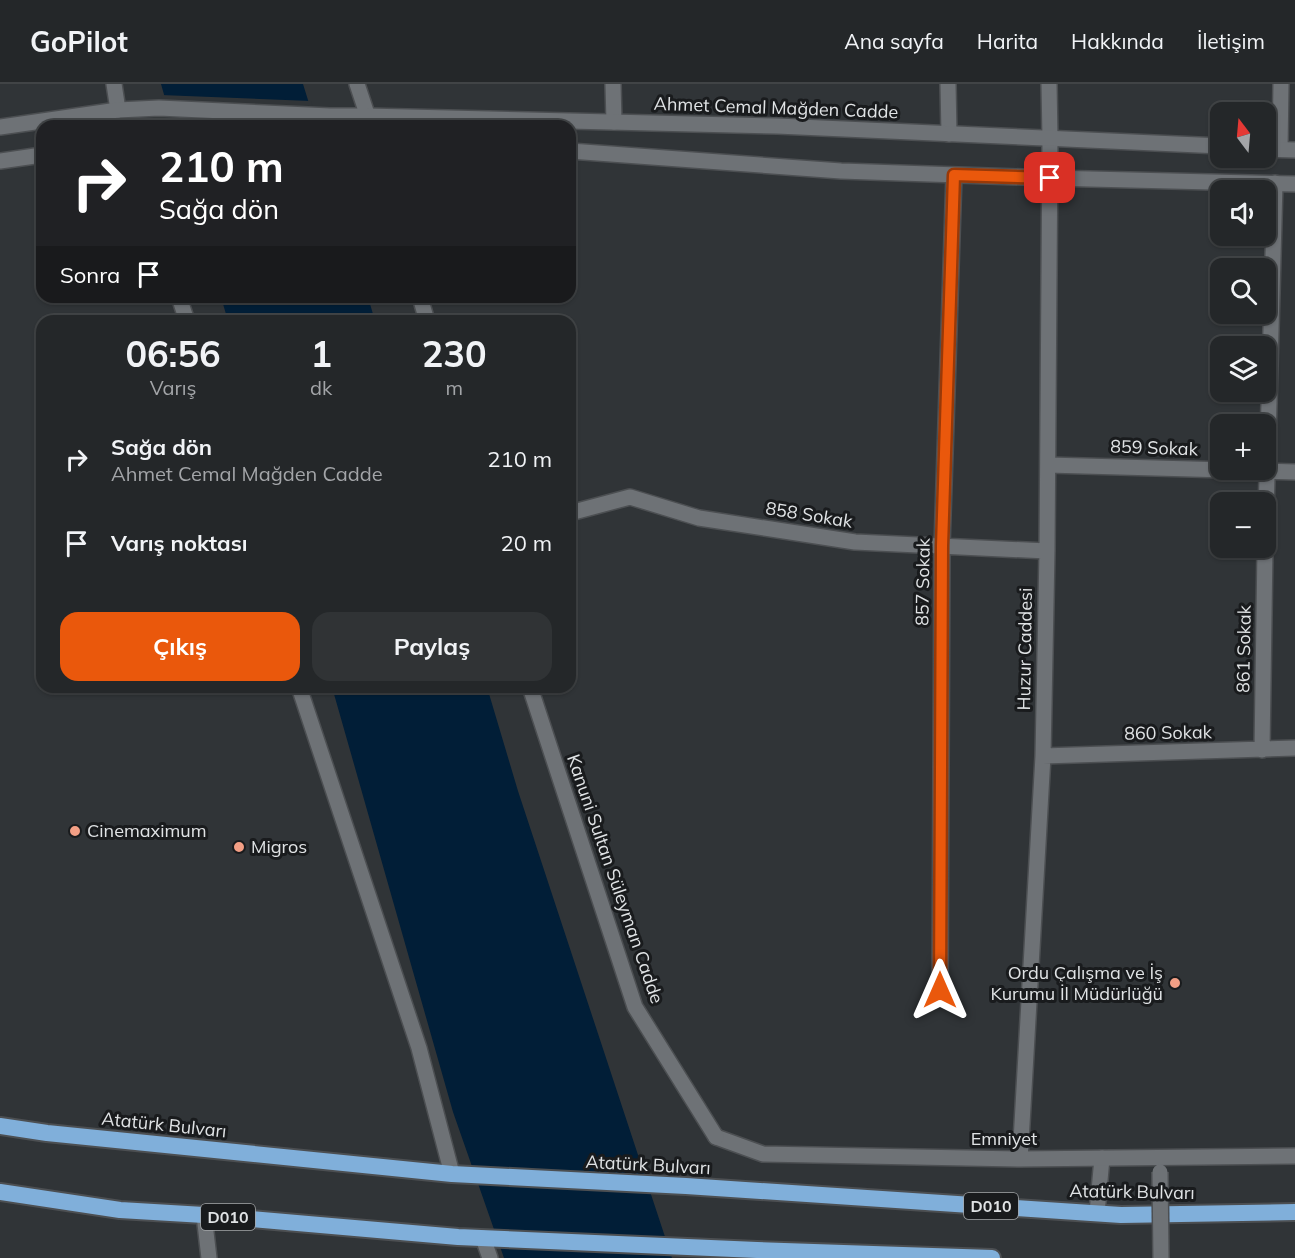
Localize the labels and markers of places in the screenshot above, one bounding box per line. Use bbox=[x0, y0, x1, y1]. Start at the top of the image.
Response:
pin bbox=[1024, 152, 1075, 203]
place label: Cinemaximum bbox=[87, 819, 206, 842]
marker: Cinemaximum bbox=[68, 824, 82, 838]
place label: Migros bbox=[251, 835, 307, 858]
marker: Migros bbox=[232, 840, 246, 854]
place label: Ordu Çalışma ve İş Kurumu İl Müdürlüğü bbox=[990, 961, 1163, 1005]
marker: Ordu Çalışma ve İş Kurumu İl Müdürlüğü bbox=[1168, 976, 1182, 990]

